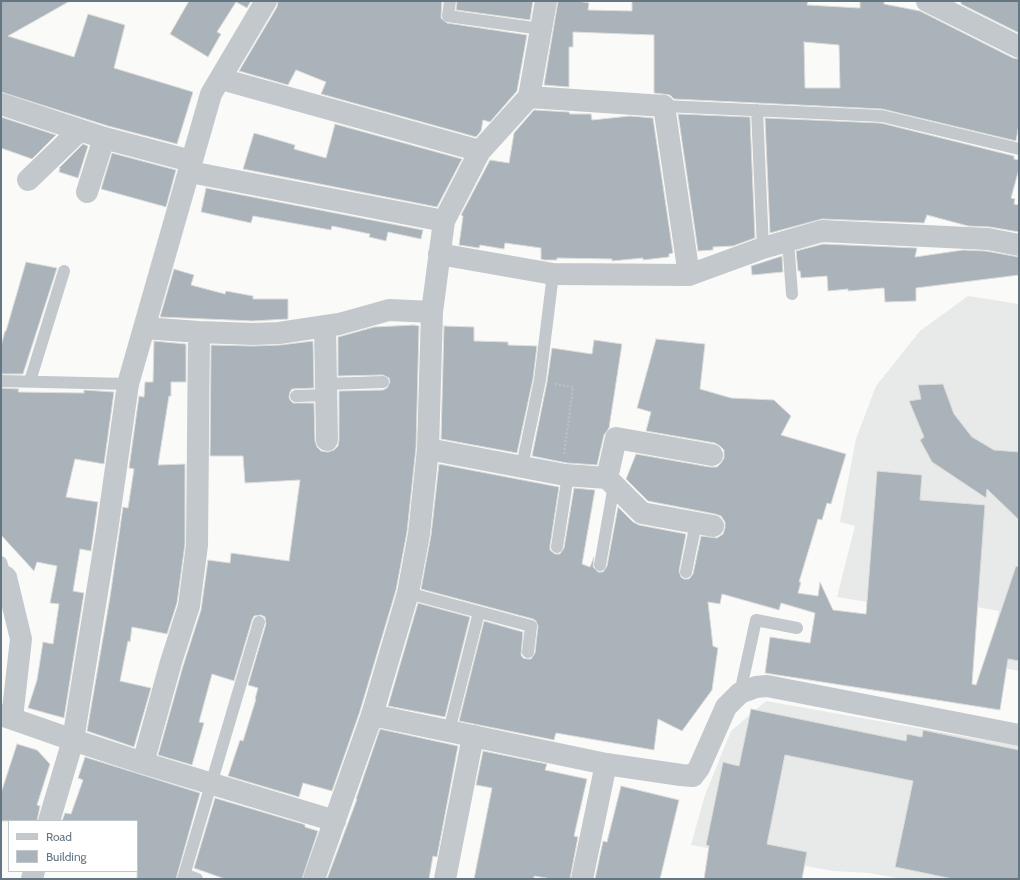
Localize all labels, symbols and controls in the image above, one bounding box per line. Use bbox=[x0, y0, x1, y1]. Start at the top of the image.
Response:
legend bbox=[8, 820, 138, 872]
text: Road bbox=[46, 829, 72, 844]
text: Building bbox=[46, 849, 87, 864]

